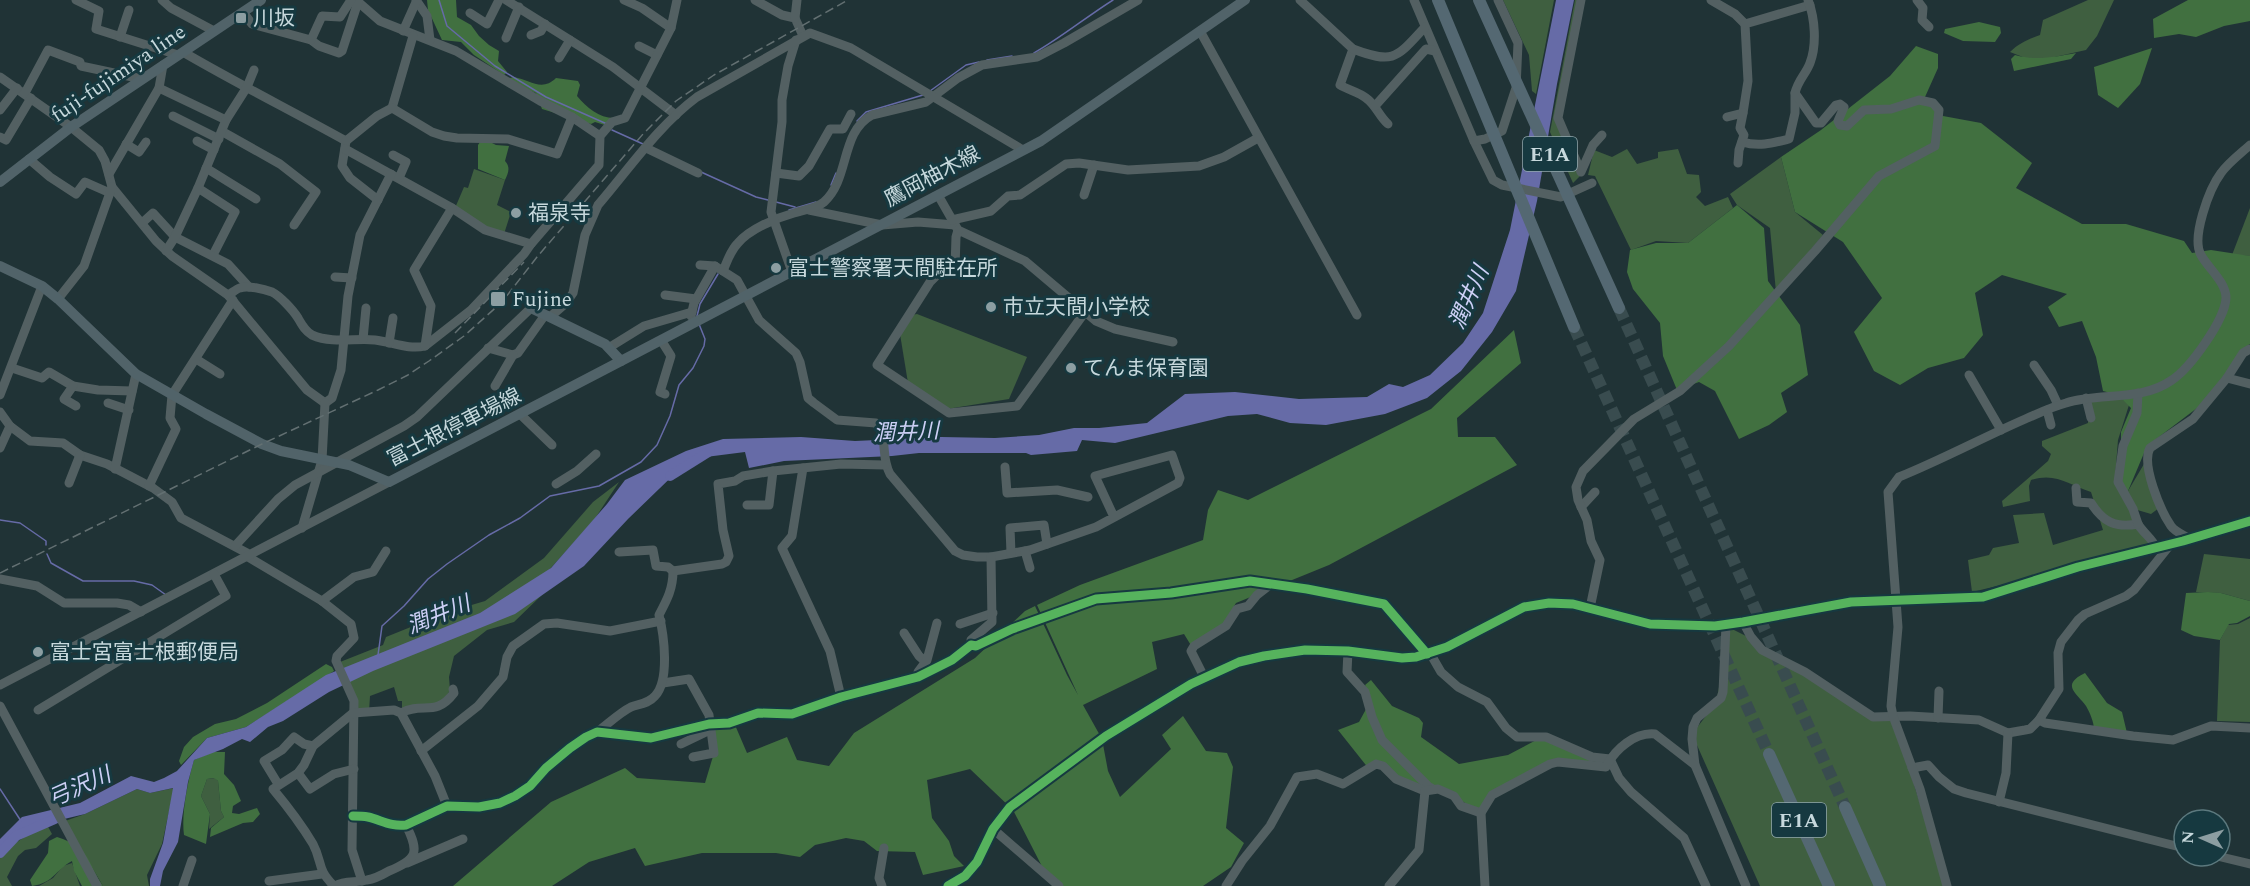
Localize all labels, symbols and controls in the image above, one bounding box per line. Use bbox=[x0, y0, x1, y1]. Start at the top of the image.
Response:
place label: 川坂 bbox=[253, 3, 295, 35]
marker: 川坂 bbox=[234, 11, 248, 25]
street label: fuji-fujimiya line bbox=[44, 17, 193, 131]
road number: E1A bbox=[1523, 137, 1577, 171]
street label: 鷹岡柚木線 bbox=[879, 138, 986, 216]
place label: 福泉寺 bbox=[528, 198, 591, 230]
marker: 福泉寺 bbox=[509, 206, 523, 220]
place label: 富士警察署天間駐在所 bbox=[788, 253, 998, 285]
water label: 潤井川 bbox=[1441, 259, 1499, 334]
marker: 富士警察署天間駐在所 bbox=[769, 261, 783, 275]
place label: Fujine bbox=[512, 284, 572, 316]
marker: Fujine bbox=[489, 290, 507, 308]
place label: 市立天間小学校 bbox=[1003, 292, 1150, 324]
marker: 市立天間小学校 bbox=[984, 300, 998, 314]
place label: てんま保育園 bbox=[1083, 353, 1209, 385]
marker: てんま保育園 bbox=[1064, 361, 1078, 375]
street label: 富士根停車場線 bbox=[382, 380, 527, 476]
water label: 潤井川 bbox=[872, 415, 942, 450]
water label: 潤井川 bbox=[402, 587, 477, 643]
place label: 富士宮富士根郵便局 bbox=[50, 637, 239, 669]
marker: 富士宮富士根郵便局 bbox=[31, 645, 45, 659]
water label: 弓沢川 bbox=[43, 758, 118, 816]
road number: E1A bbox=[1772, 803, 1826, 837]
north arrow bbox=[2172, 808, 2232, 868]
text: N bbox=[2176, 830, 2200, 844]

